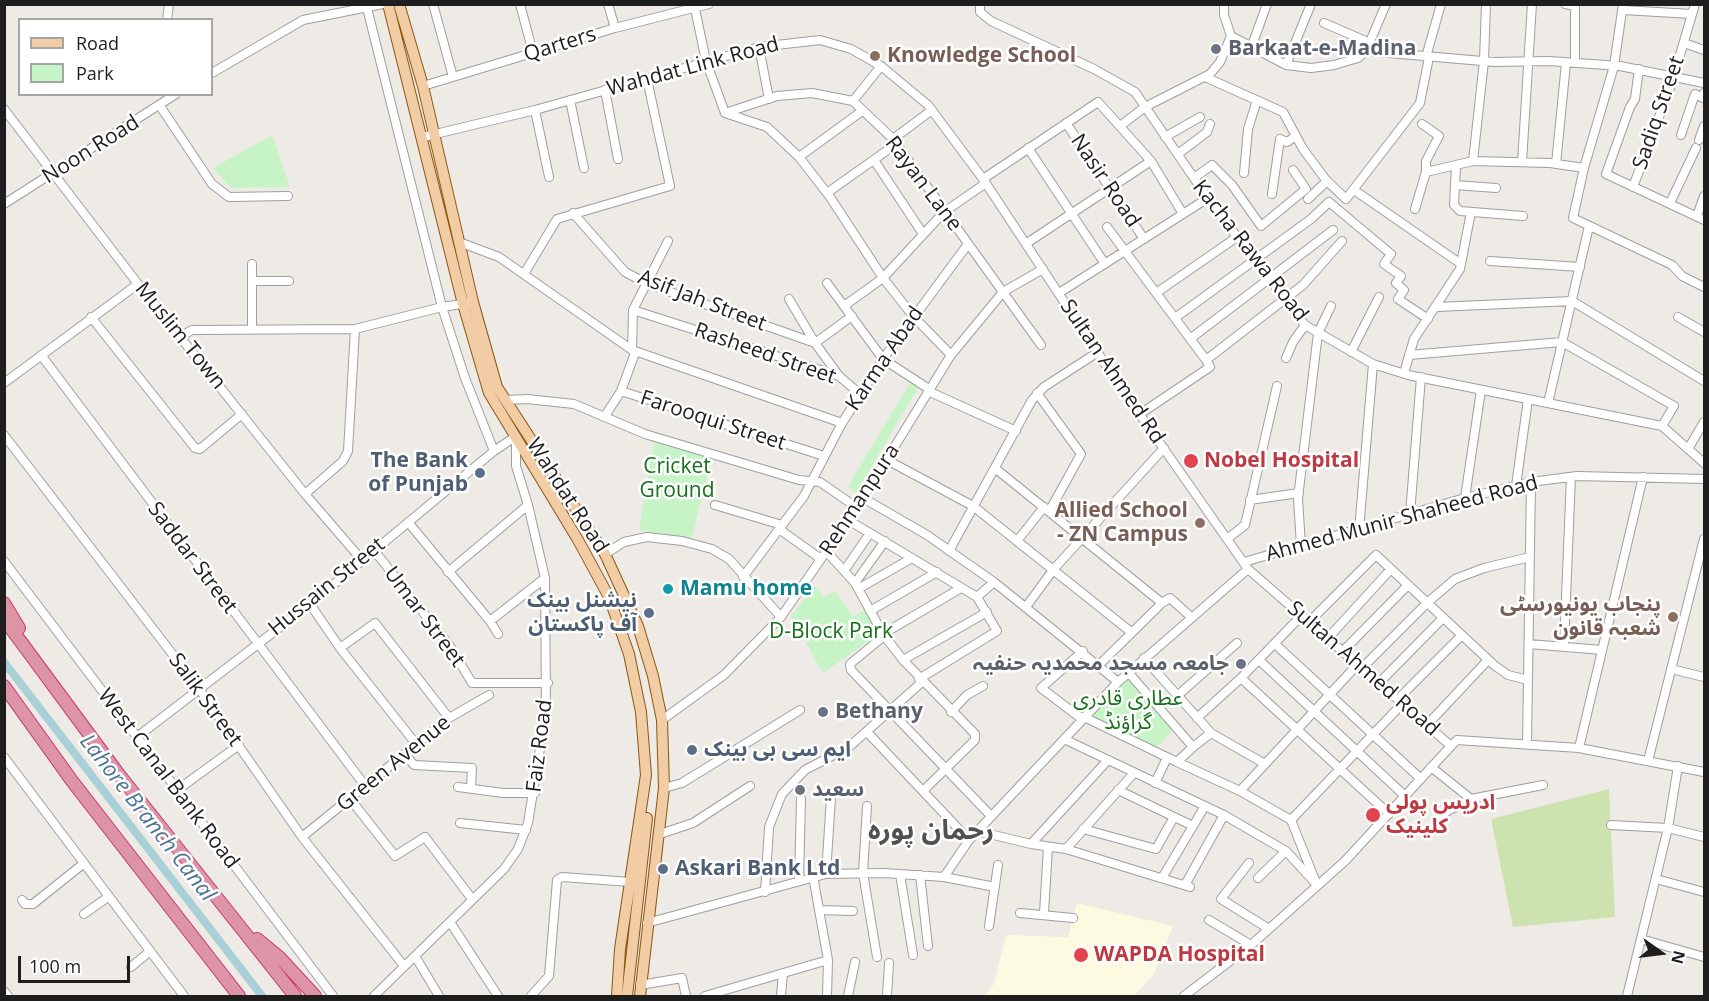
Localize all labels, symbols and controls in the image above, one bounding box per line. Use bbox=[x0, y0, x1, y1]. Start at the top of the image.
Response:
legend bbox=[18, 18, 213, 96]
street label: Qarters bbox=[521, 22, 599, 68]
text: Road bbox=[76, 31, 119, 55]
street label: Wahdat Link Road bbox=[604, 32, 782, 102]
place label: Barkaat-e-Madina bbox=[1228, 36, 1416, 62]
marker: Barkaat-e-Madina bbox=[1209, 42, 1223, 56]
place label: Knowledge School bbox=[887, 43, 1076, 69]
marker: Knowledge School bbox=[868, 49, 882, 63]
street label: Sadiq Street bbox=[1628, 53, 1690, 173]
text: Park bbox=[76, 61, 114, 85]
street label: Noon Road bbox=[38, 110, 144, 190]
street label: Nasir Road bbox=[1065, 130, 1145, 232]
street label: Rayan Lane bbox=[879, 132, 967, 236]
street label: Kacha Rawa Road bbox=[1187, 175, 1313, 327]
street label: Asif Jah Street bbox=[634, 265, 770, 337]
street label: Muslim Town bbox=[129, 277, 231, 395]
street label: Sultan Ahmed Rd bbox=[1054, 295, 1170, 449]
street label: Karma Abad bbox=[841, 302, 929, 416]
street label: Rasheed Street bbox=[691, 318, 839, 390]
street label: Farooqui Street bbox=[637, 386, 789, 456]
street label: Wahdat Road bbox=[521, 434, 613, 558]
street label: Rehmanpura bbox=[815, 440, 905, 560]
place label: The Bank of Punjab bbox=[368, 448, 468, 498]
place label: Nobel Hospital bbox=[1204, 448, 1359, 474]
marker: Nobel Hospital bbox=[1182, 452, 1200, 470]
park label: Cricket Ground bbox=[639, 454, 715, 504]
marker: The Bank of Punjab bbox=[473, 466, 487, 480]
street label: Ahmed Munir Shaheed Road bbox=[1263, 471, 1541, 567]
street label: Saddar Street bbox=[142, 497, 242, 619]
place label: Allied School - ZN Campus bbox=[1055, 498, 1188, 548]
marker: Allied School - ZN Campus bbox=[1193, 516, 1207, 530]
street label: Hussain Street bbox=[264, 532, 390, 642]
street label: Umar Street bbox=[378, 562, 470, 672]
place label: Mamu home bbox=[680, 576, 812, 602]
marker: Mamu home bbox=[661, 582, 675, 596]
place label: نیشنل بینک آف پاکستان bbox=[527, 588, 637, 638]
place label: پنجاب یونیورسٹی شعبہ قانون bbox=[1500, 592, 1661, 642]
street label: Sultan Ahmed Road bbox=[1282, 596, 1444, 742]
marker: نیشنل بینک آف پاکستان bbox=[642, 606, 656, 620]
marker: پنجاب یونیورسٹی شعبہ قانون bbox=[1666, 610, 1680, 624]
park label: D-Block Park bbox=[769, 619, 893, 645]
street label: Salik Street bbox=[163, 649, 247, 751]
place label: جامعہ مسجد محمدیہ حنفیہ bbox=[973, 651, 1229, 677]
marker: جامعہ مسجد محمدیہ حنفیہ bbox=[1234, 657, 1248, 671]
street label: West Canal Bank Road bbox=[92, 684, 244, 874]
park label: عطاری قادری گراؤنڈ bbox=[1073, 686, 1183, 736]
street label: Faiz Road bbox=[522, 698, 558, 794]
place label: Bethany bbox=[835, 699, 923, 725]
marker: Bethany bbox=[816, 705, 830, 719]
street label: Green Avenue bbox=[332, 711, 456, 817]
water label: Lahore Branch Canal bbox=[74, 729, 220, 907]
place label: ایم سی بی بینک bbox=[704, 737, 851, 763]
marker: ایم سی بی بینک bbox=[685, 743, 699, 757]
place label: سعید bbox=[812, 777, 864, 803]
marker: سعید bbox=[793, 783, 807, 797]
place label: ادریس پولی کلینیک bbox=[1386, 790, 1495, 840]
marker: ادریس پولی کلینیک bbox=[1364, 806, 1382, 824]
district label: رحمان پورہ bbox=[868, 815, 994, 847]
place label: Askari Bank Ltd bbox=[675, 856, 840, 882]
marker: Askari Bank Ltd bbox=[656, 862, 670, 876]
north arrow bbox=[1631, 923, 1691, 983]
place label: WAPDA Hospital bbox=[1094, 942, 1265, 968]
scale bar bbox=[21, 944, 134, 982]
marker: WAPDA Hospital bbox=[1072, 946, 1090, 964]
text: N bbox=[1666, 948, 1691, 966]
text: 100 m bbox=[29, 954, 81, 978]

